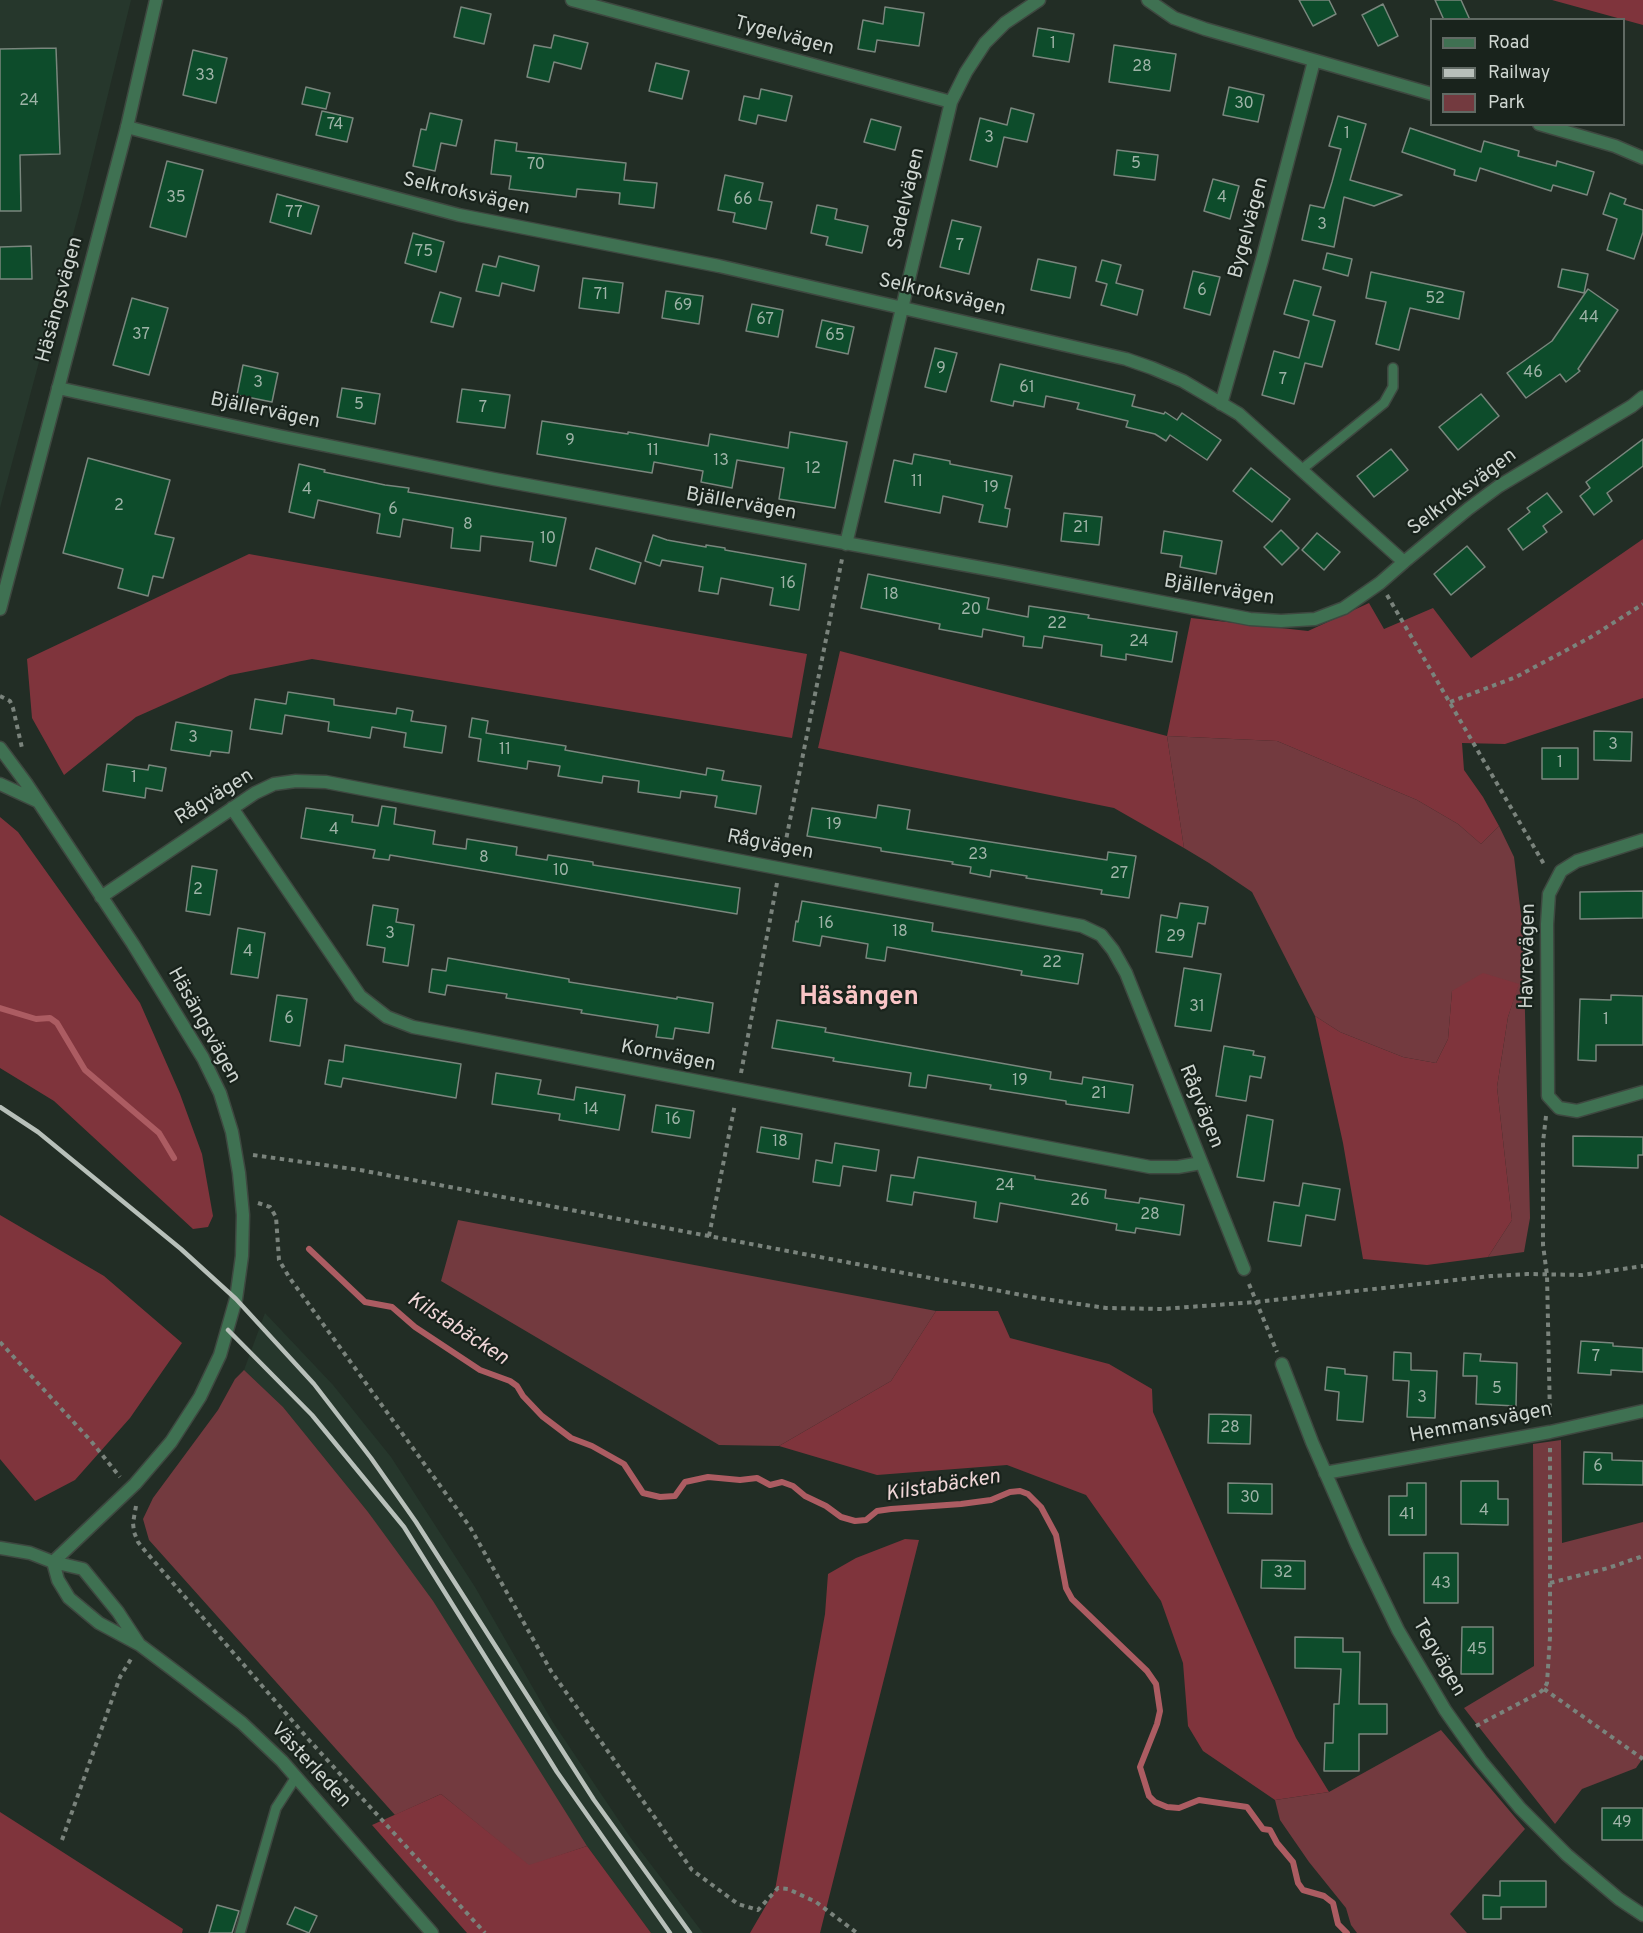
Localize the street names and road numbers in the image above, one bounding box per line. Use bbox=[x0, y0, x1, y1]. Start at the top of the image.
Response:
street label: Tygelvägen bbox=[732, 12, 836, 62]
street label: Sadelvägen bbox=[885, 146, 931, 252]
street label: Selkroksvägen bbox=[400, 169, 532, 221]
street label: Bygelvägen bbox=[1225, 175, 1275, 281]
street label: Häsängsvägen bbox=[33, 234, 89, 366]
street label: Selkroksvägen bbox=[876, 270, 1008, 322]
street label: Bjällervägen bbox=[208, 389, 322, 435]
street label: Selkroksvägen bbox=[1404, 444, 1522, 542]
street label: Bjällervägen bbox=[684, 483, 798, 527]
street label: Bjällervägen bbox=[1162, 570, 1276, 612]
street label: Rågvägen bbox=[171, 765, 259, 831]
street label: Rågvägen bbox=[725, 826, 815, 866]
street label: Havrevägen bbox=[1516, 903, 1542, 1009]
street label: Häsängsvägen bbox=[161, 964, 245, 1088]
street label: Kornvägen bbox=[618, 1036, 718, 1078]
street label: Rågvägen bbox=[1172, 1062, 1228, 1152]
street label: Hemmansvägen bbox=[1408, 1398, 1554, 1450]
street label: Tegvägen bbox=[1406, 1615, 1470, 1701]
street label: Västerleden bbox=[265, 1719, 355, 1813]

